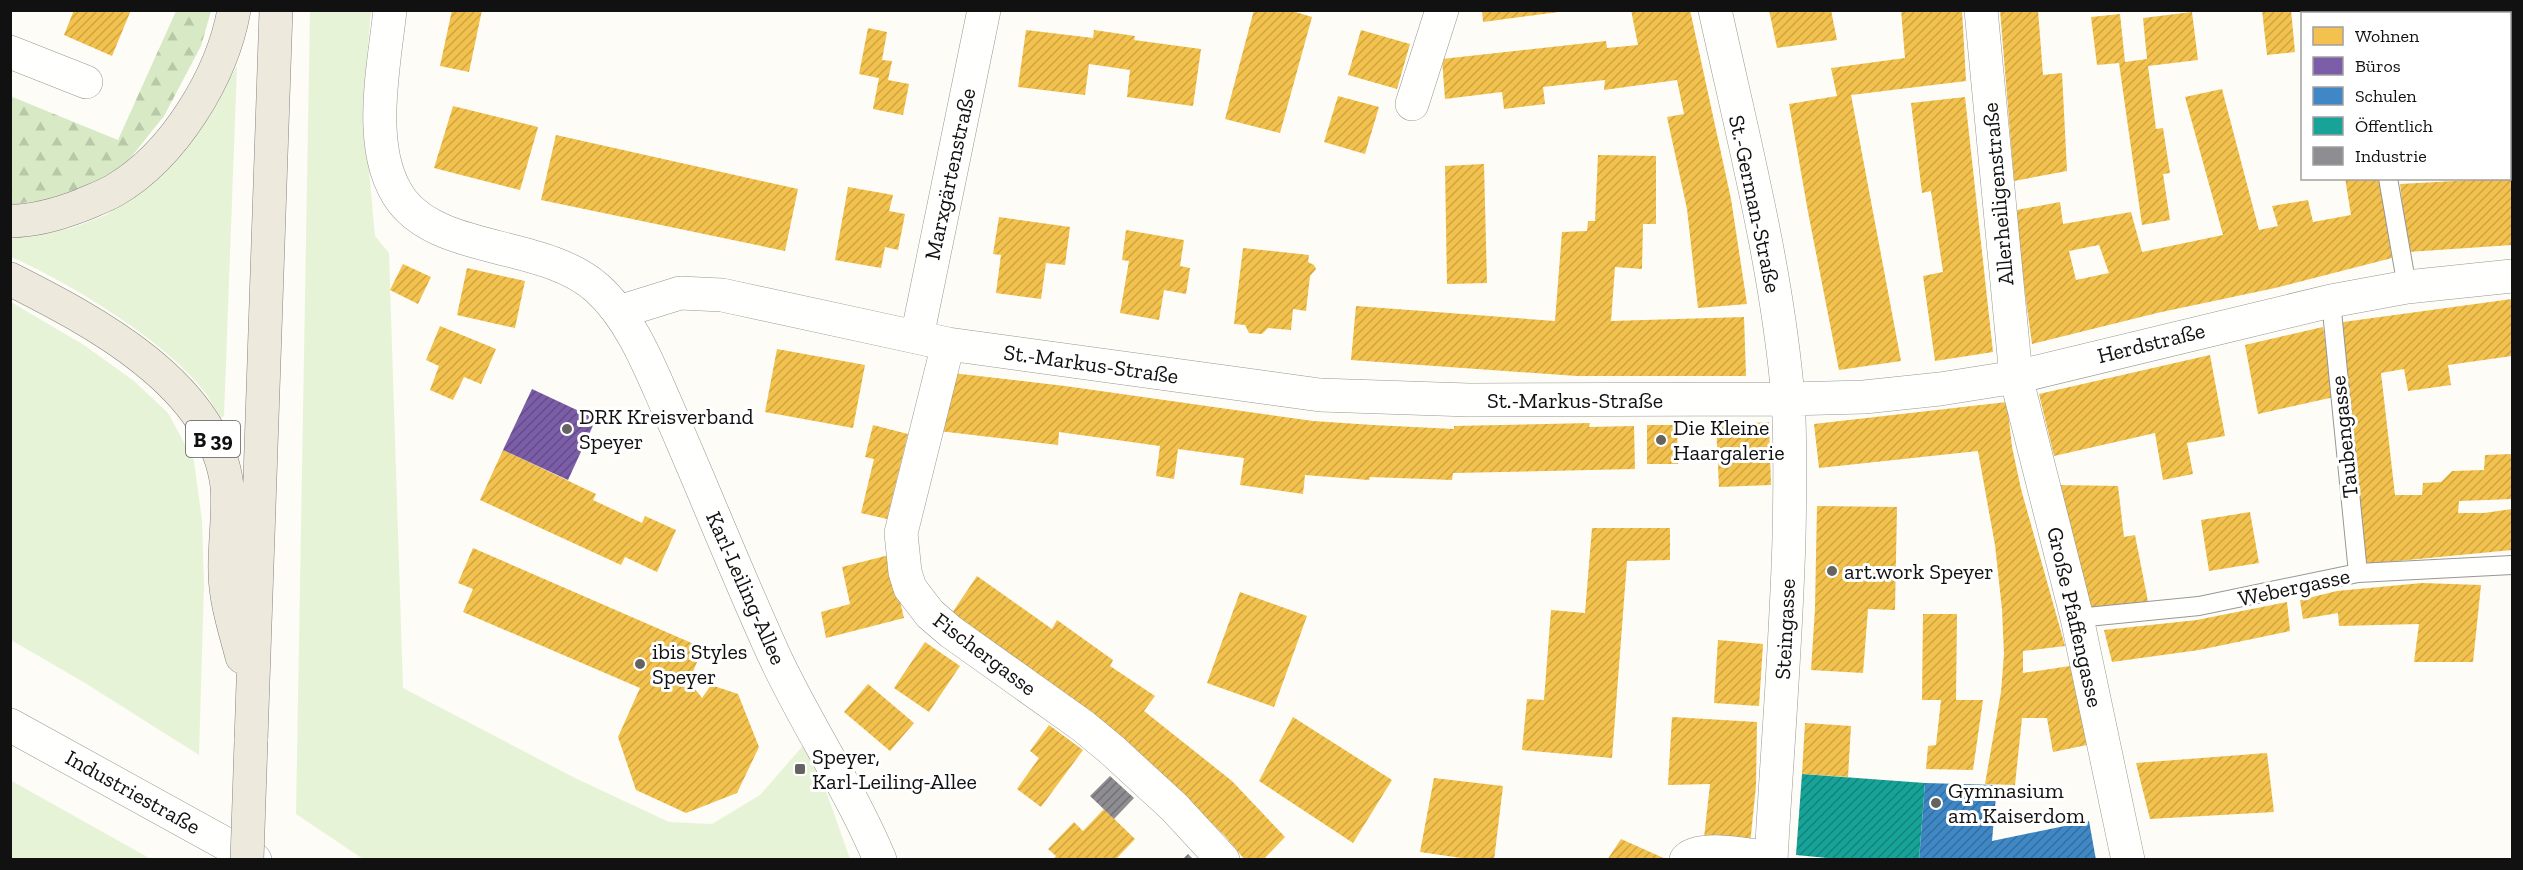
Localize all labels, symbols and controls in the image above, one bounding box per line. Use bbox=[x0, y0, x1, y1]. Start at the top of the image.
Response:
legend bbox=[2301, 12, 2511, 180]
text: Wohnen bbox=[2355, 25, 2420, 47]
text: Büros bbox=[2355, 55, 2401, 77]
street label: Marxgärtenstraße bbox=[919, 85, 981, 263]
text: Schulen bbox=[2355, 85, 2417, 107]
street label: Allerheiligenstraße bbox=[1977, 101, 2019, 287]
street label: St.-German-Straße bbox=[1723, 113, 1787, 295]
text: Öffentlich bbox=[2355, 115, 2433, 137]
text: Industrie bbox=[2355, 145, 2427, 167]
street label: Herdstraße bbox=[2094, 317, 2208, 369]
street label: St.-Markus-Straße bbox=[1002, 338, 1180, 390]
street label: Taubengasse bbox=[2324, 374, 2364, 500]
street label: St.-Markus-Straße bbox=[1487, 387, 1663, 414]
place label: DRK Kreisverband Speyer bbox=[579, 403, 754, 455]
place label: Die Kleine Haargalerie bbox=[1673, 414, 1785, 466]
road number: B 39 bbox=[186, 421, 240, 457]
marker: DRK Kreisverband Speyer bbox=[560, 422, 574, 436]
marker: Die Kleine Haargalerie bbox=[1654, 433, 1668, 447]
street label: Karl-Leiling-Allee bbox=[700, 507, 792, 669]
street label: Große Pfaffengasse bbox=[2041, 524, 2109, 710]
place label: art.work Speyer bbox=[1844, 558, 1993, 585]
street label: Webergasse bbox=[2236, 562, 2352, 612]
marker: art.work Speyer bbox=[1825, 564, 1839, 578]
street label: Steingasse bbox=[1769, 578, 1801, 680]
street label: Fischergasse bbox=[928, 606, 1042, 702]
place label: ibis Styles Speyer bbox=[652, 638, 747, 690]
marker: ibis Styles Speyer bbox=[633, 657, 647, 671]
place label: Speyer, Karl-Leiling-Allee bbox=[812, 743, 977, 795]
street label: Industriestraße bbox=[61, 744, 205, 840]
marker: Speyer, Karl-Leiling-Allee bbox=[793, 762, 807, 776]
place label: Gymnasium am Kaiserdom bbox=[1948, 777, 2085, 829]
marker: Gymnasium am Kaiserdom bbox=[1929, 796, 1943, 810]

